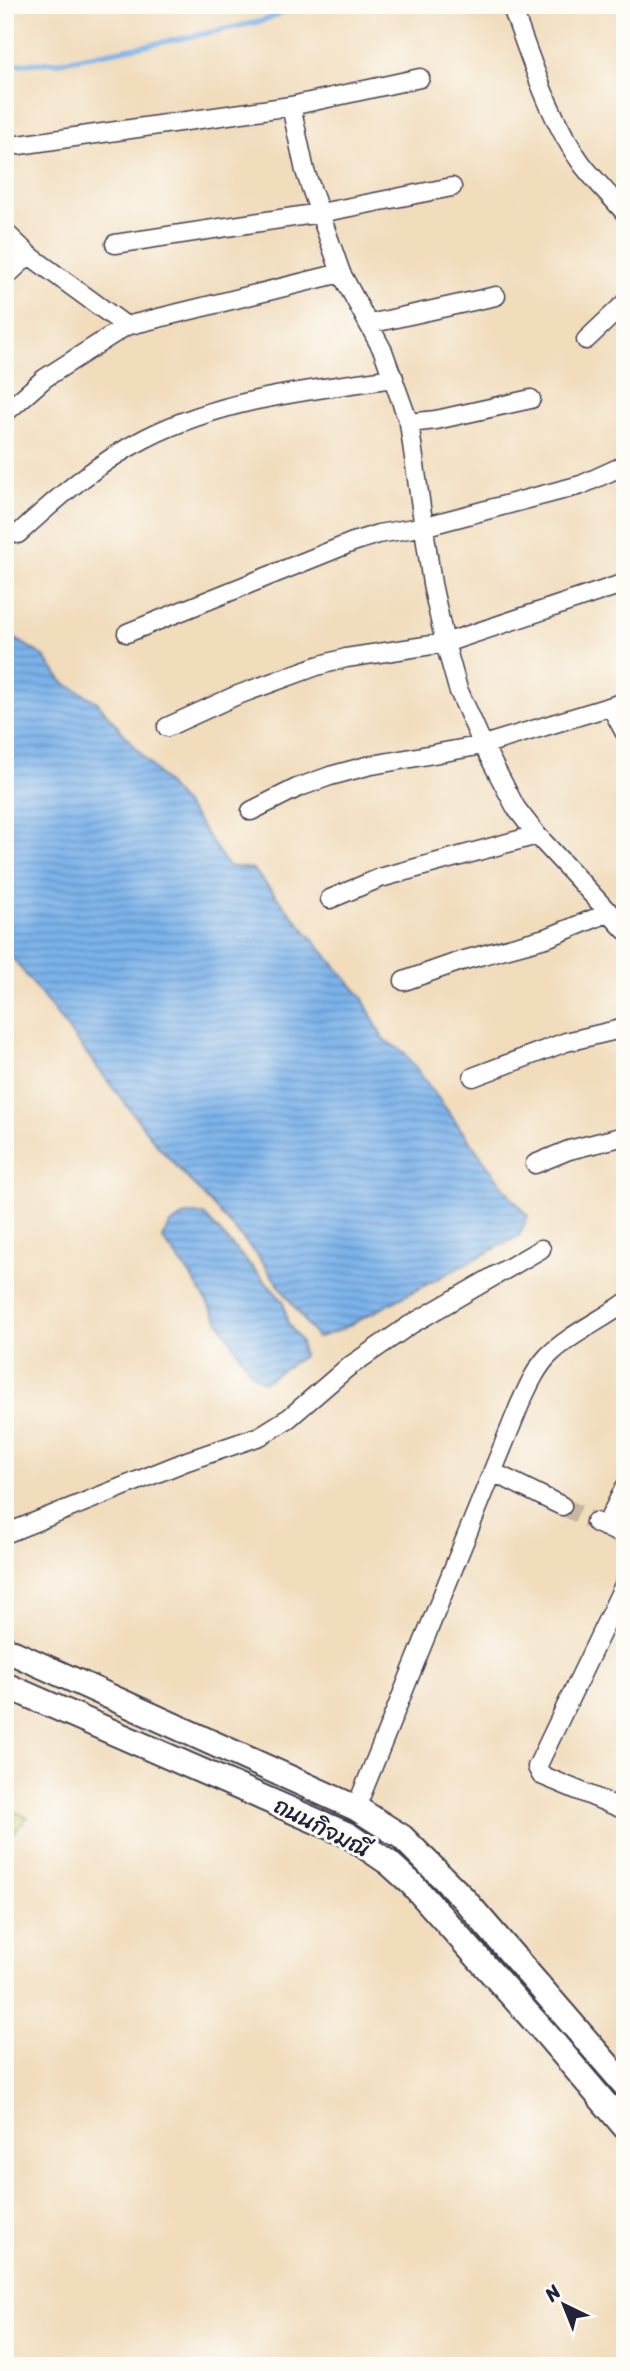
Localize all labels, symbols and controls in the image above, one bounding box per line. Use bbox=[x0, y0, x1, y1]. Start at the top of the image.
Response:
street label: ถนนกิจมณี bbox=[266, 1786, 380, 1871]
north arrow bbox=[528, 2270, 598, 2340]
text: N bbox=[536, 2276, 569, 2310]

